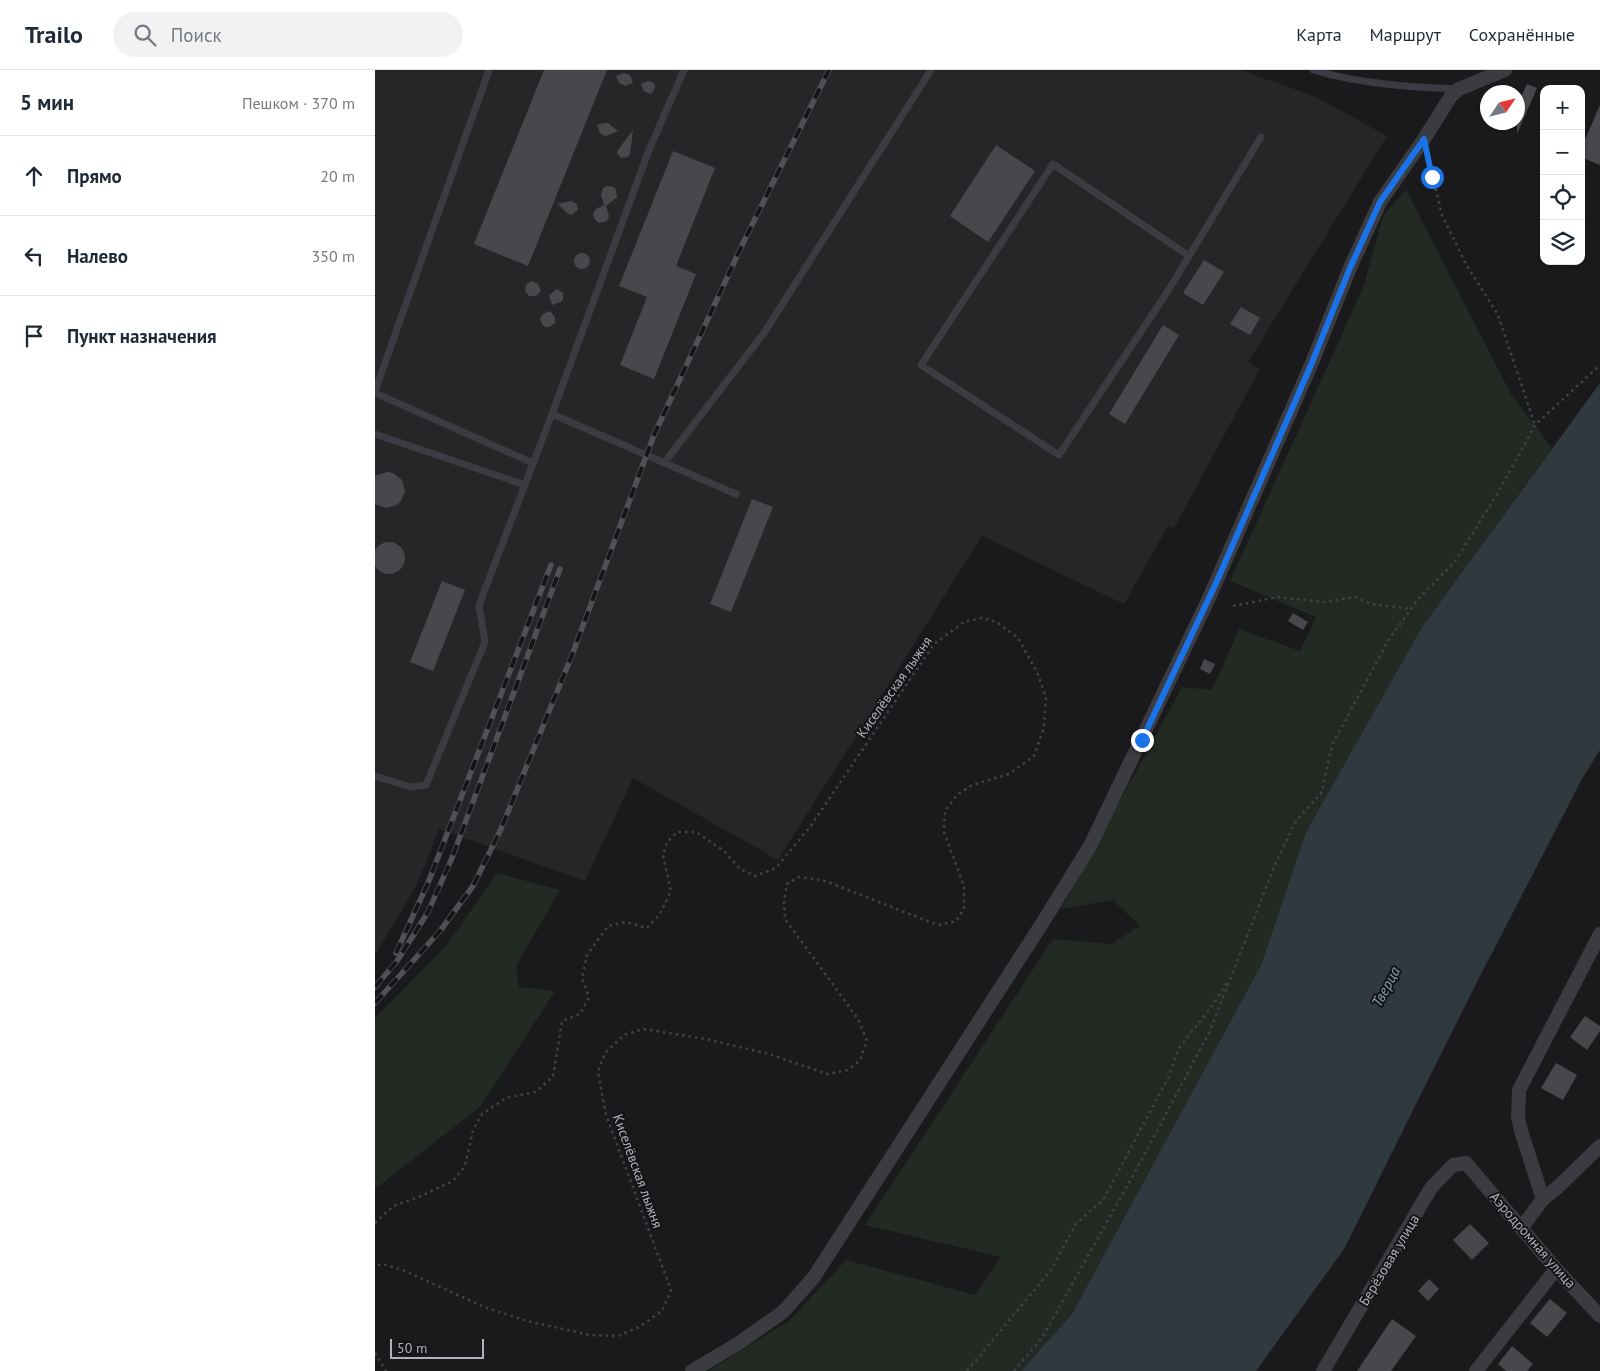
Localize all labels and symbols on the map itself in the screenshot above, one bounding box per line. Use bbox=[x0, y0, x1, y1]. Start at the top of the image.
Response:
north arrow bbox=[1480, 85, 1525, 130]
route start bbox=[1421, 166, 1444, 189]
street label: Киселёвская лыжня bbox=[852, 633, 936, 741]
route end bbox=[1131, 729, 1154, 752]
water label: Тверца bbox=[1367, 963, 1404, 1010]
street label: Киселёвская лыжня bbox=[609, 1111, 667, 1231]
street label: Аэродромная улица bbox=[1486, 1188, 1580, 1292]
street label: Берёзовая улица bbox=[1355, 1211, 1423, 1309]
scale bar bbox=[390, 1336, 484, 1359]

